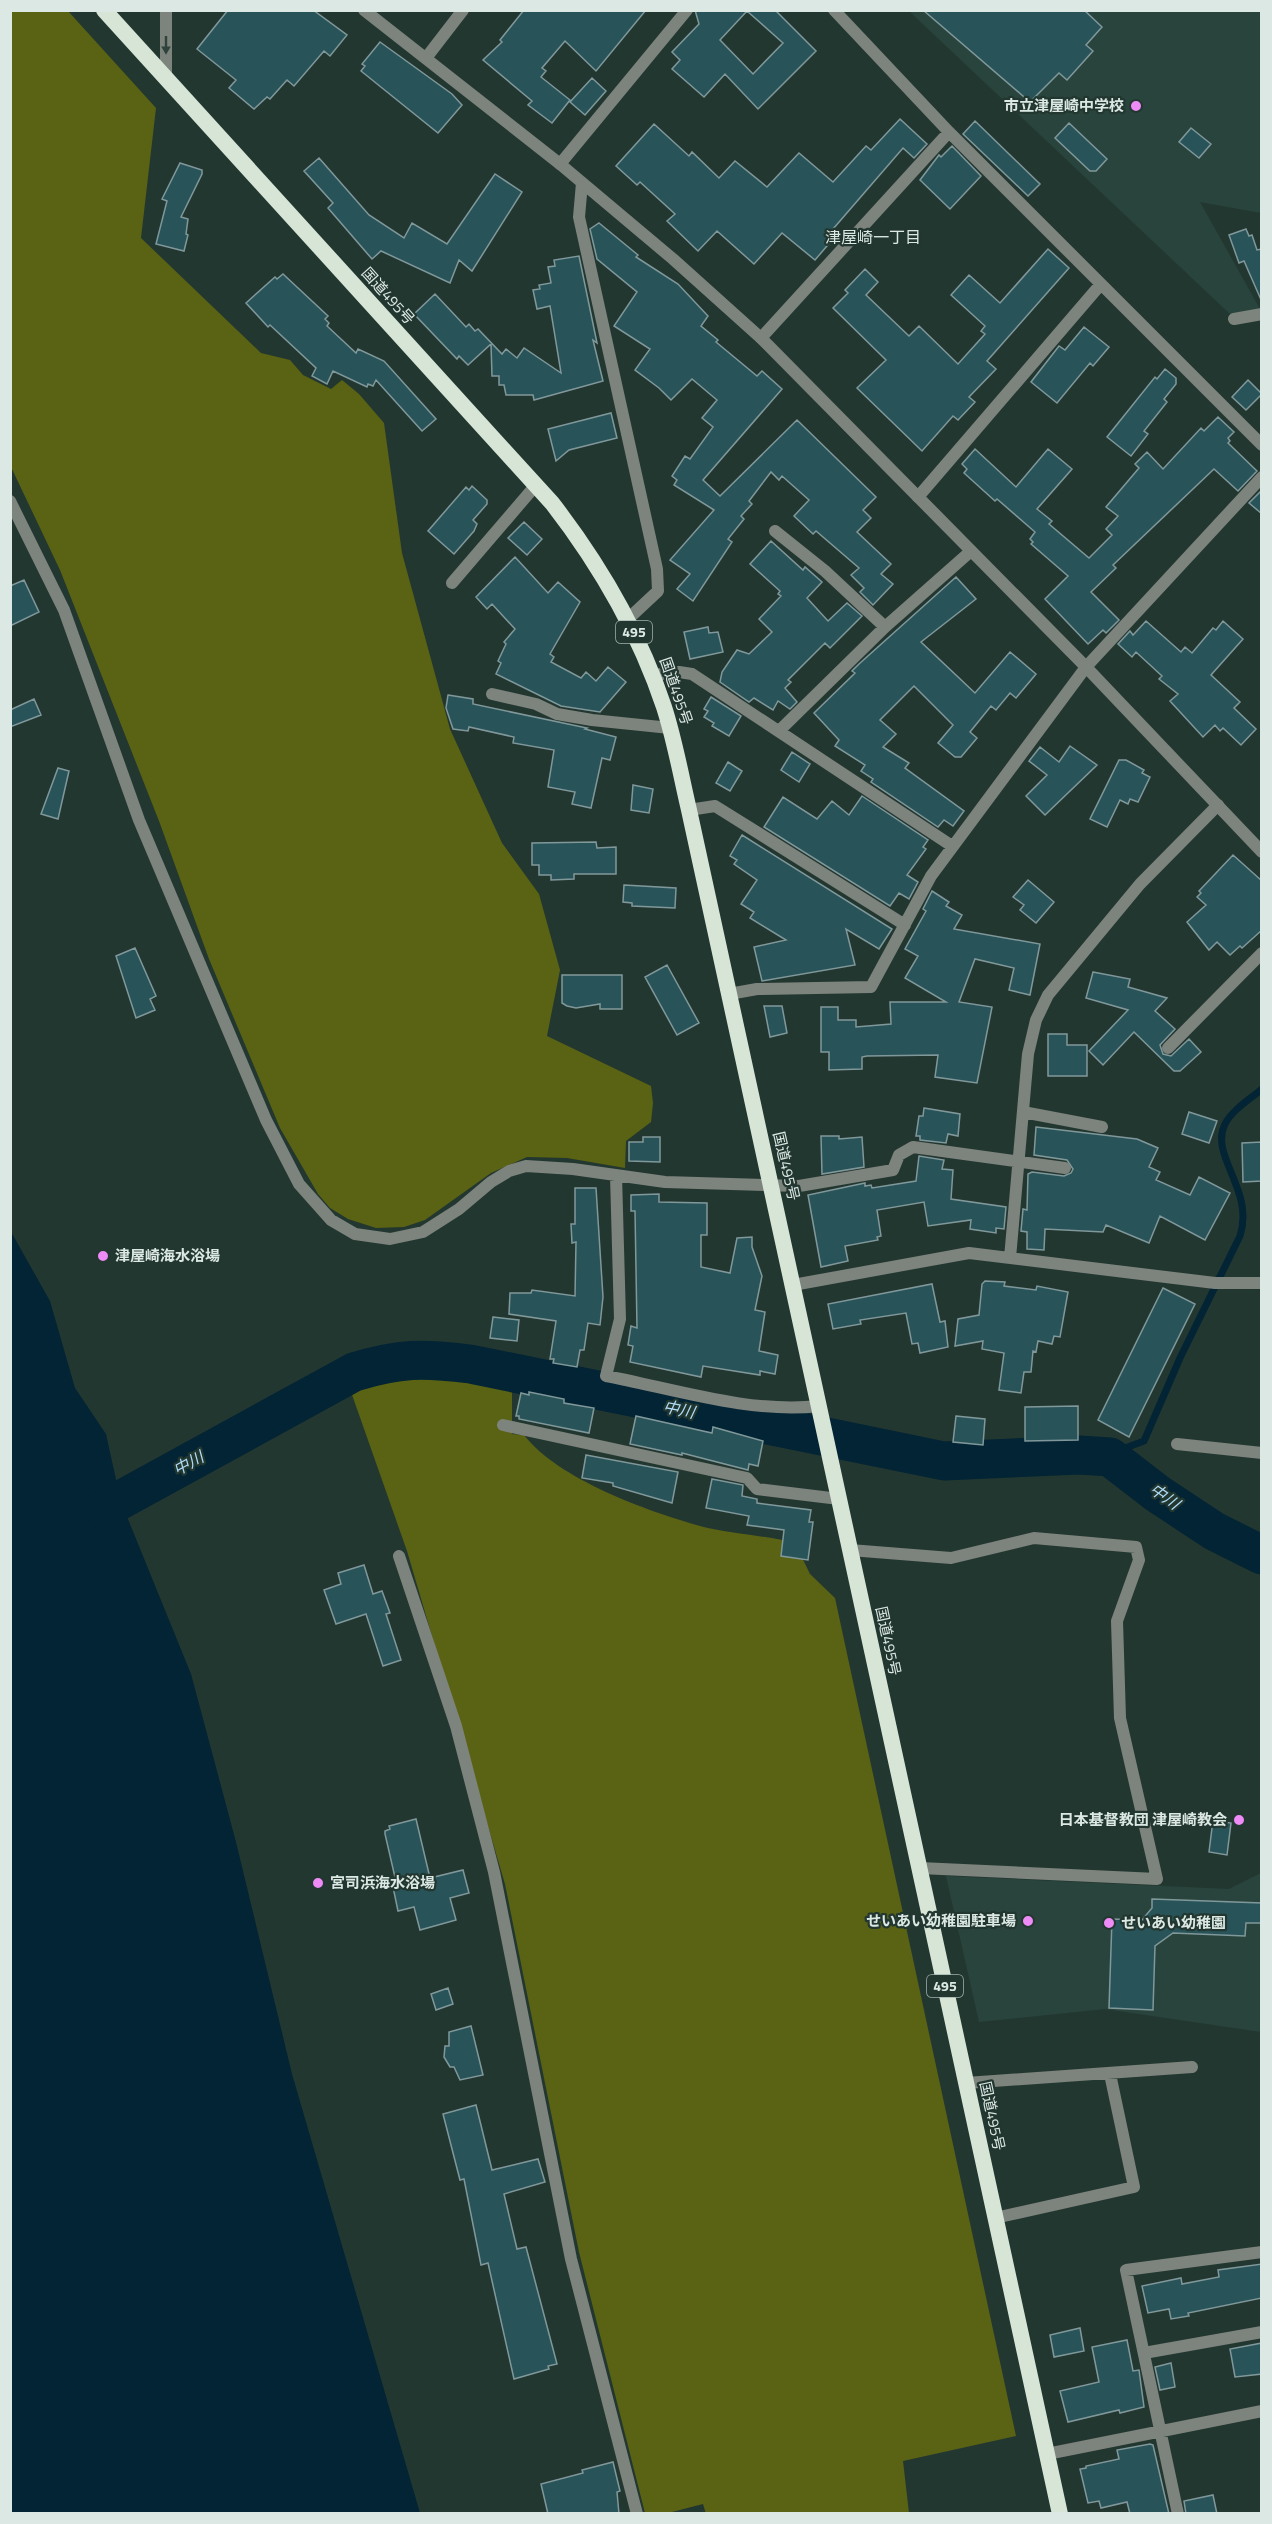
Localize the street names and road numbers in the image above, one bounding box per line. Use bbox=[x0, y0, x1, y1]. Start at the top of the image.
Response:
street label: 国道495号 bbox=[356, 262, 420, 329]
road number: 495 bbox=[616, 621, 652, 643]
street label: 国道495号 bbox=[654, 654, 699, 728]
street label: 国道495号 bbox=[767, 1129, 806, 1203]
street label: 国道495号 bbox=[870, 1604, 907, 1678]
road number: 495 bbox=[927, 1975, 963, 1997]
street label: 国道495号 bbox=[974, 2079, 1011, 2153]

